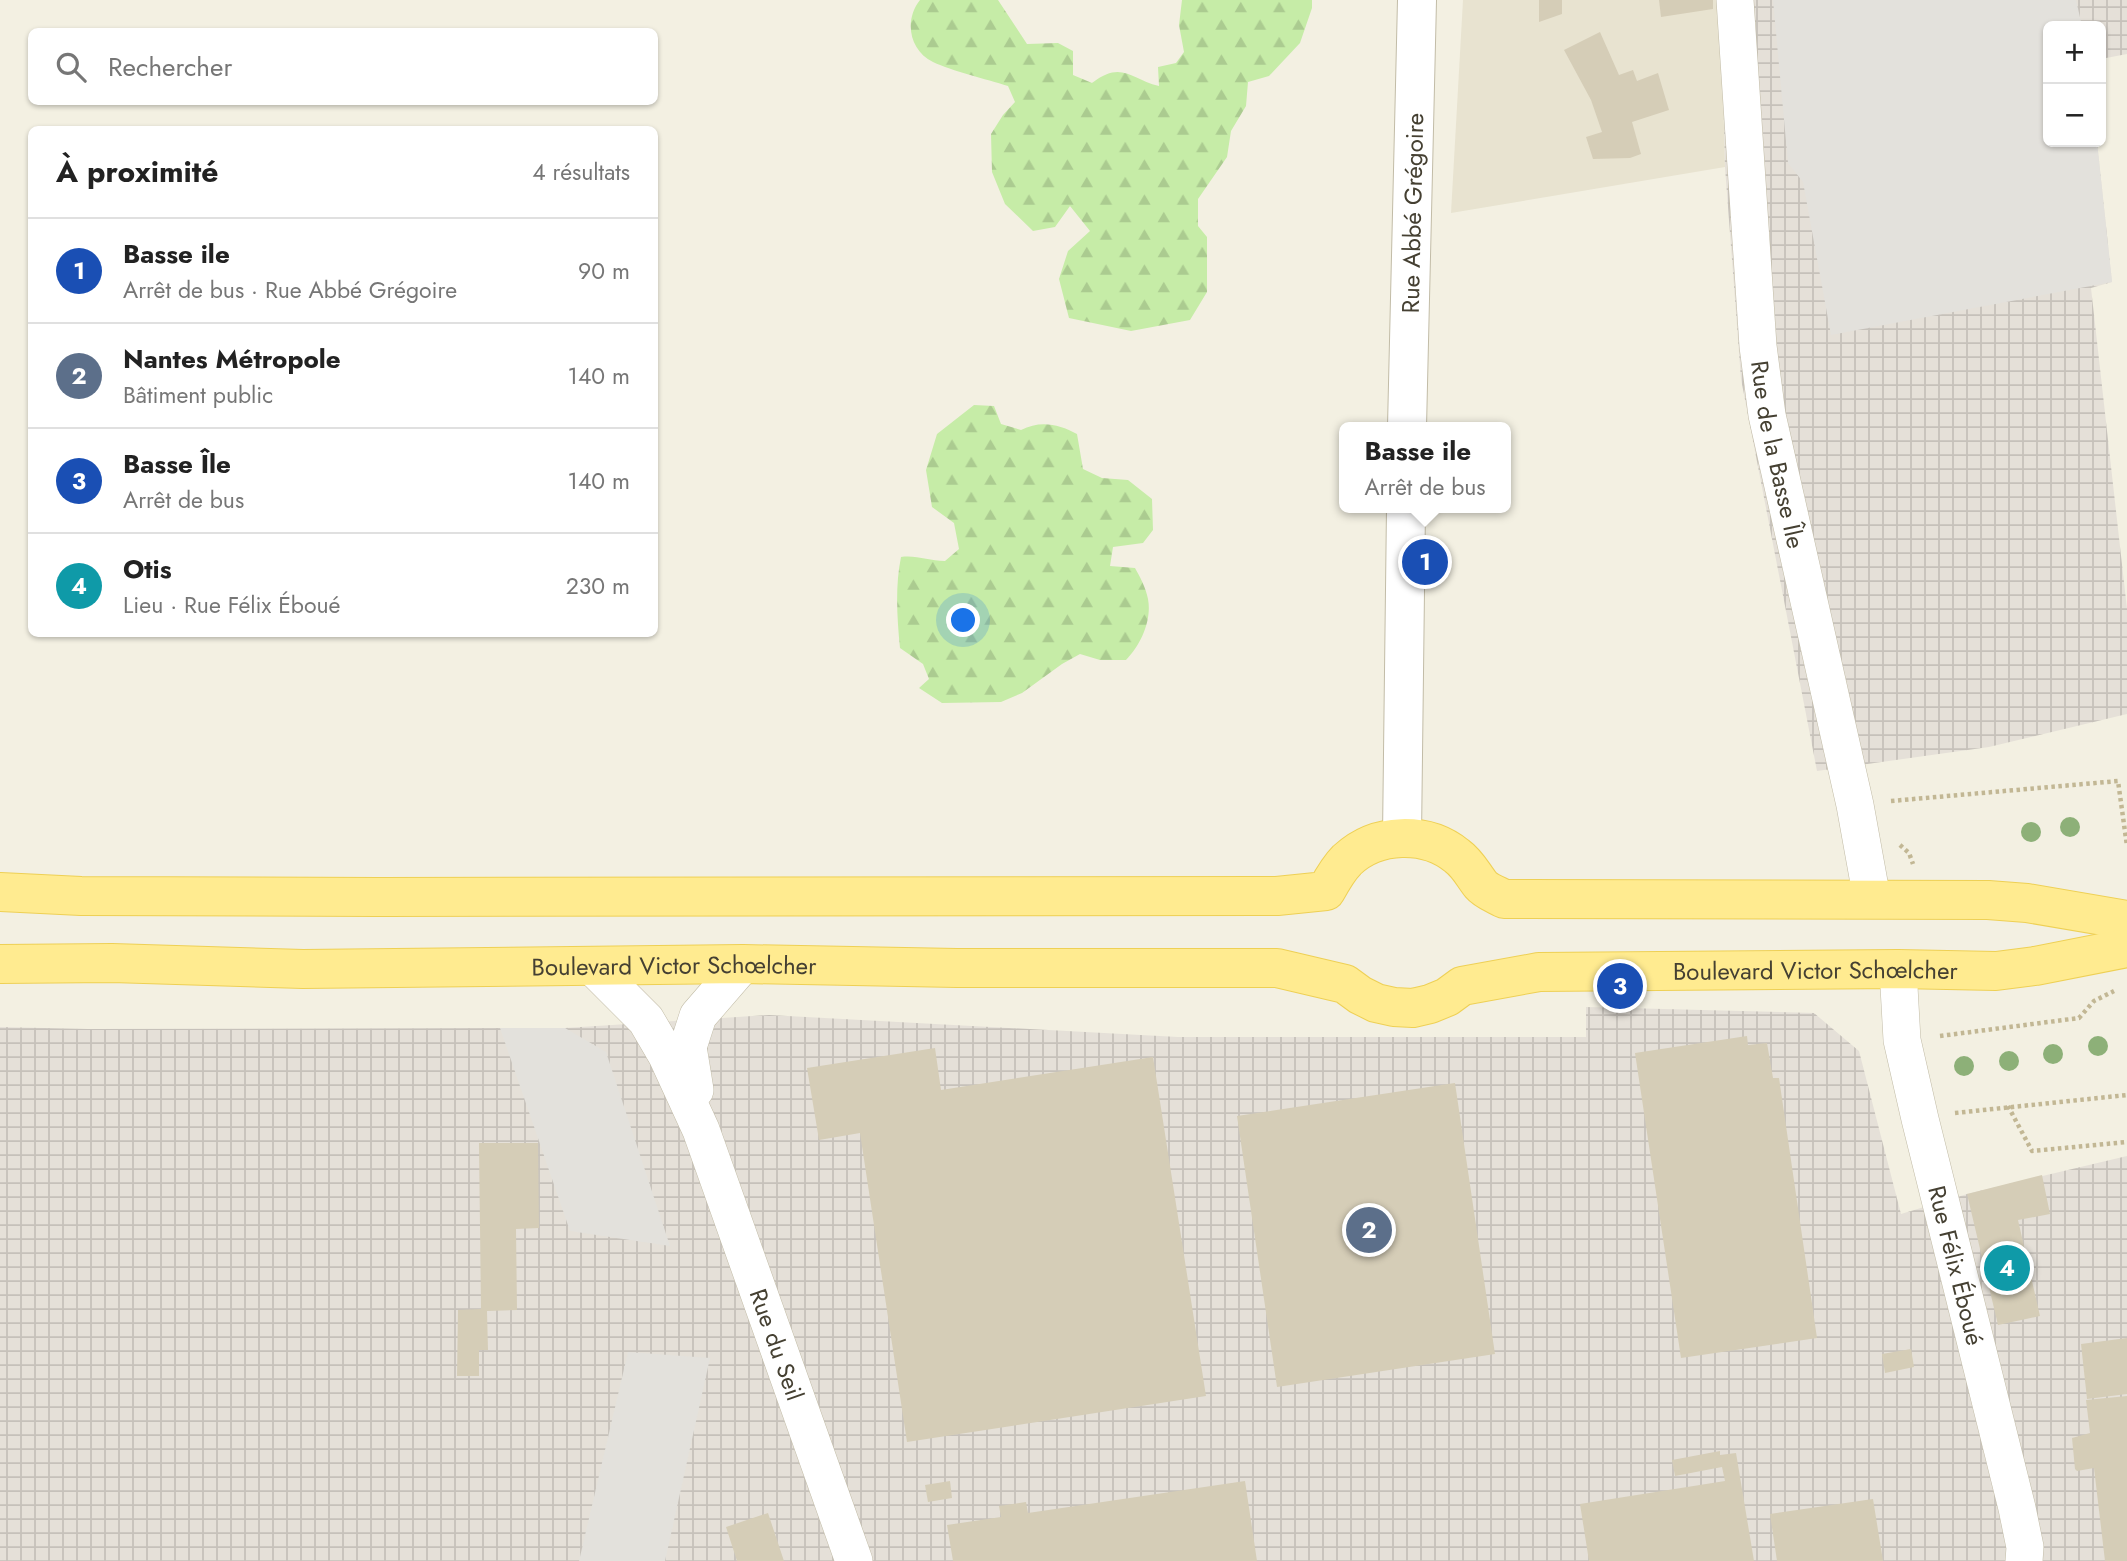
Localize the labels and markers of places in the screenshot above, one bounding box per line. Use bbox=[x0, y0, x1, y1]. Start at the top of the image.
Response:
pin: 1 bbox=[1402, 536, 1448, 588]
pin: 3 bbox=[1597, 960, 1643, 1012]
pin: 2 bbox=[1346, 1204, 1392, 1256]
pin: 4 bbox=[1984, 1242, 2030, 1294]

